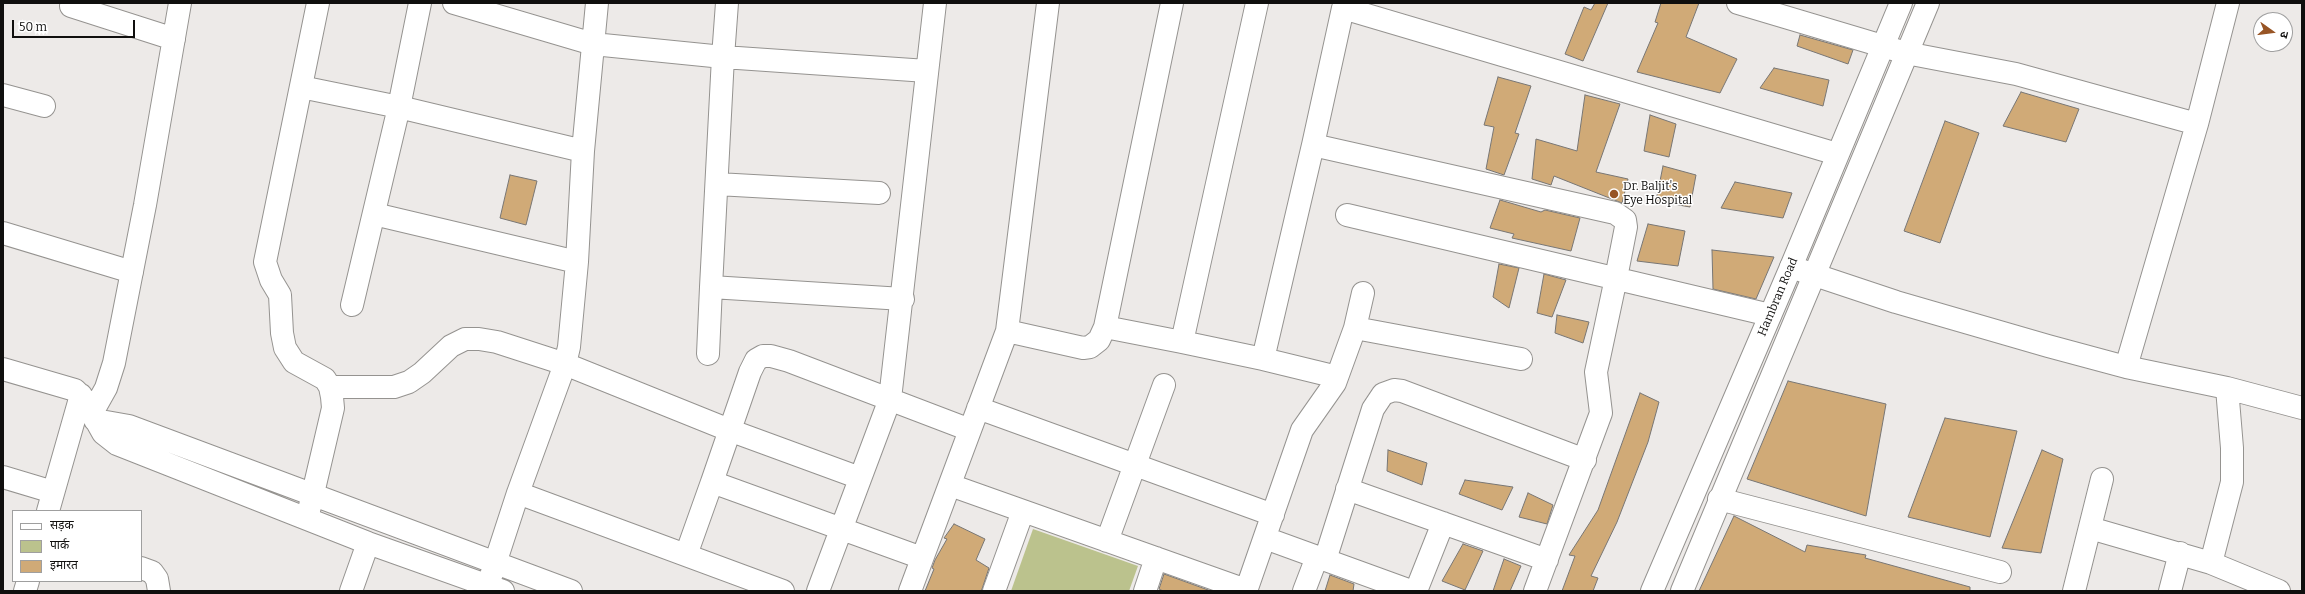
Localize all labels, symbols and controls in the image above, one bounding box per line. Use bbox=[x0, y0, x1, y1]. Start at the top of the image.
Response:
scale bar bbox=[14, 12, 137, 38]
north arrow bbox=[2253, 12, 2293, 52]
text: 50 m bbox=[19, 20, 47, 34]
text: उ bbox=[2277, 30, 2291, 39]
place label: Dr. Baljit's Eye Hospital bbox=[1623, 180, 1692, 208]
marker: Dr. Baljit's Eye Hospital bbox=[1608, 188, 1620, 200]
street label: Hambran Road bbox=[1755, 256, 1801, 338]
legend bbox=[12, 510, 142, 582]
text: सड़क bbox=[50, 518, 74, 532]
text: पार्क bbox=[50, 538, 69, 552]
text: इमारत bbox=[50, 558, 78, 572]

